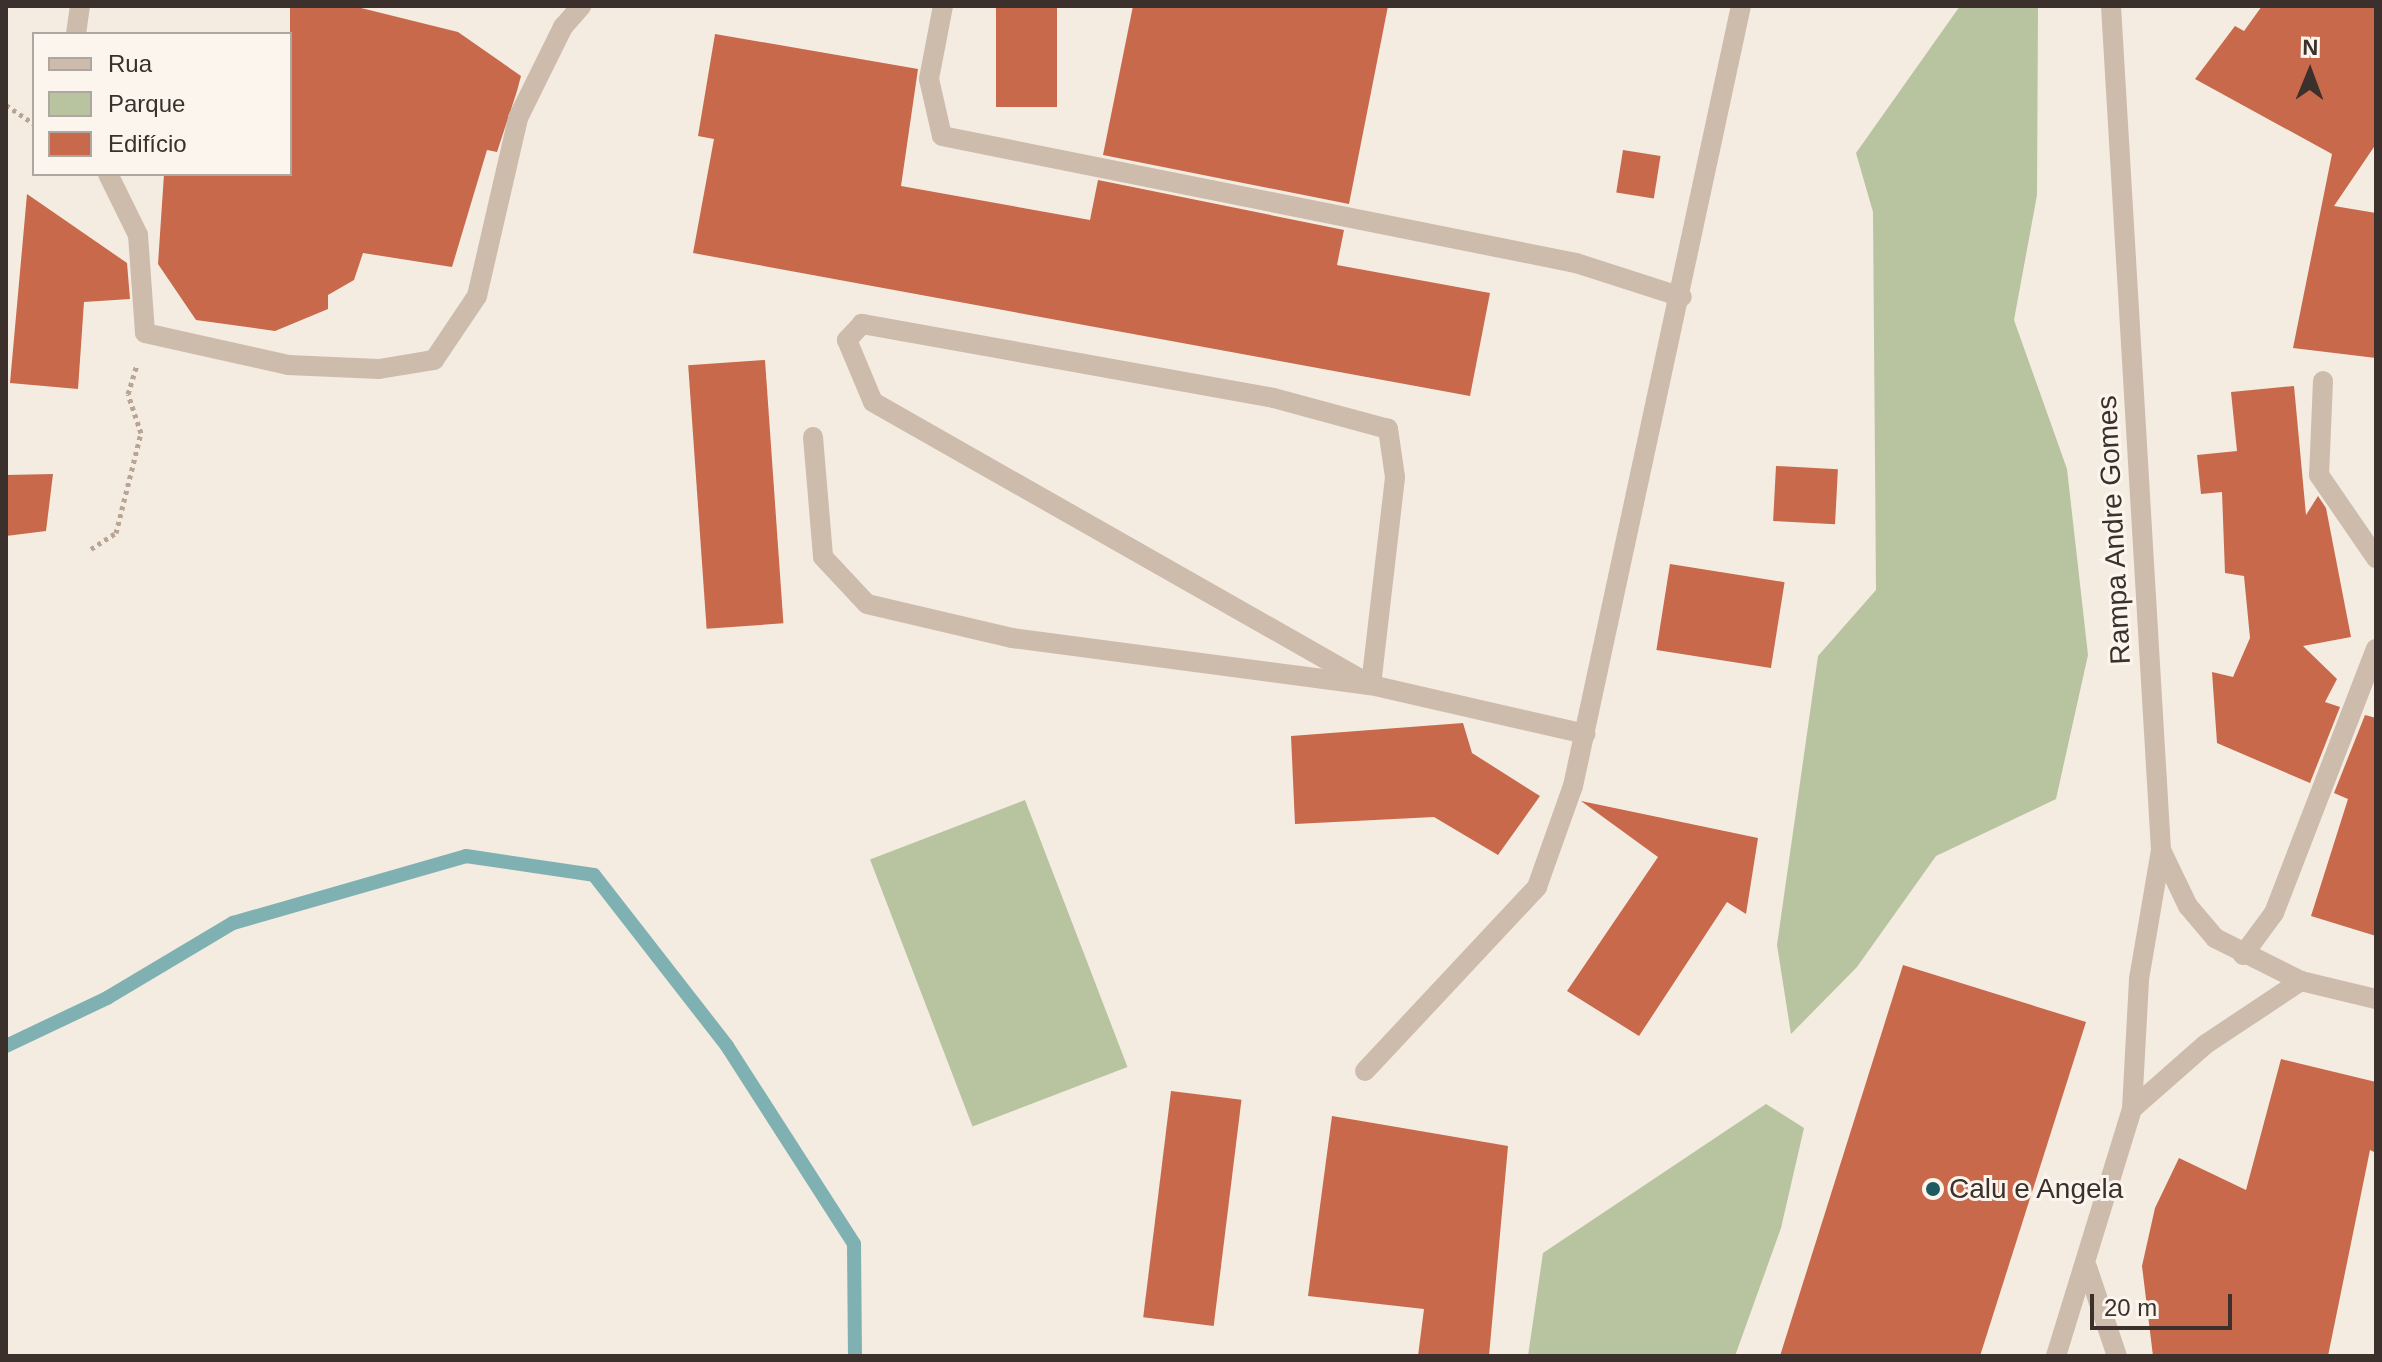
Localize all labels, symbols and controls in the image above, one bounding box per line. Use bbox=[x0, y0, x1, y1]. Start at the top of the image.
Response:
legend bbox=[32, 32, 292, 176]
north arrow bbox=[2270, 32, 2350, 112]
text: N bbox=[2302, 35, 2319, 60]
text: Rua bbox=[108, 50, 152, 77]
text: Parque bbox=[108, 90, 185, 117]
text: Edifício bbox=[108, 130, 187, 157]
street label: Rampa Andre Gomes bbox=[2090, 394, 2138, 666]
place label: Calu e Angela bbox=[1949, 1172, 2125, 1206]
marker: Calu e Angela bbox=[1924, 1180, 1942, 1198]
scale bar bbox=[2094, 1278, 2236, 1328]
text: 20 m bbox=[2104, 1294, 2157, 1321]

